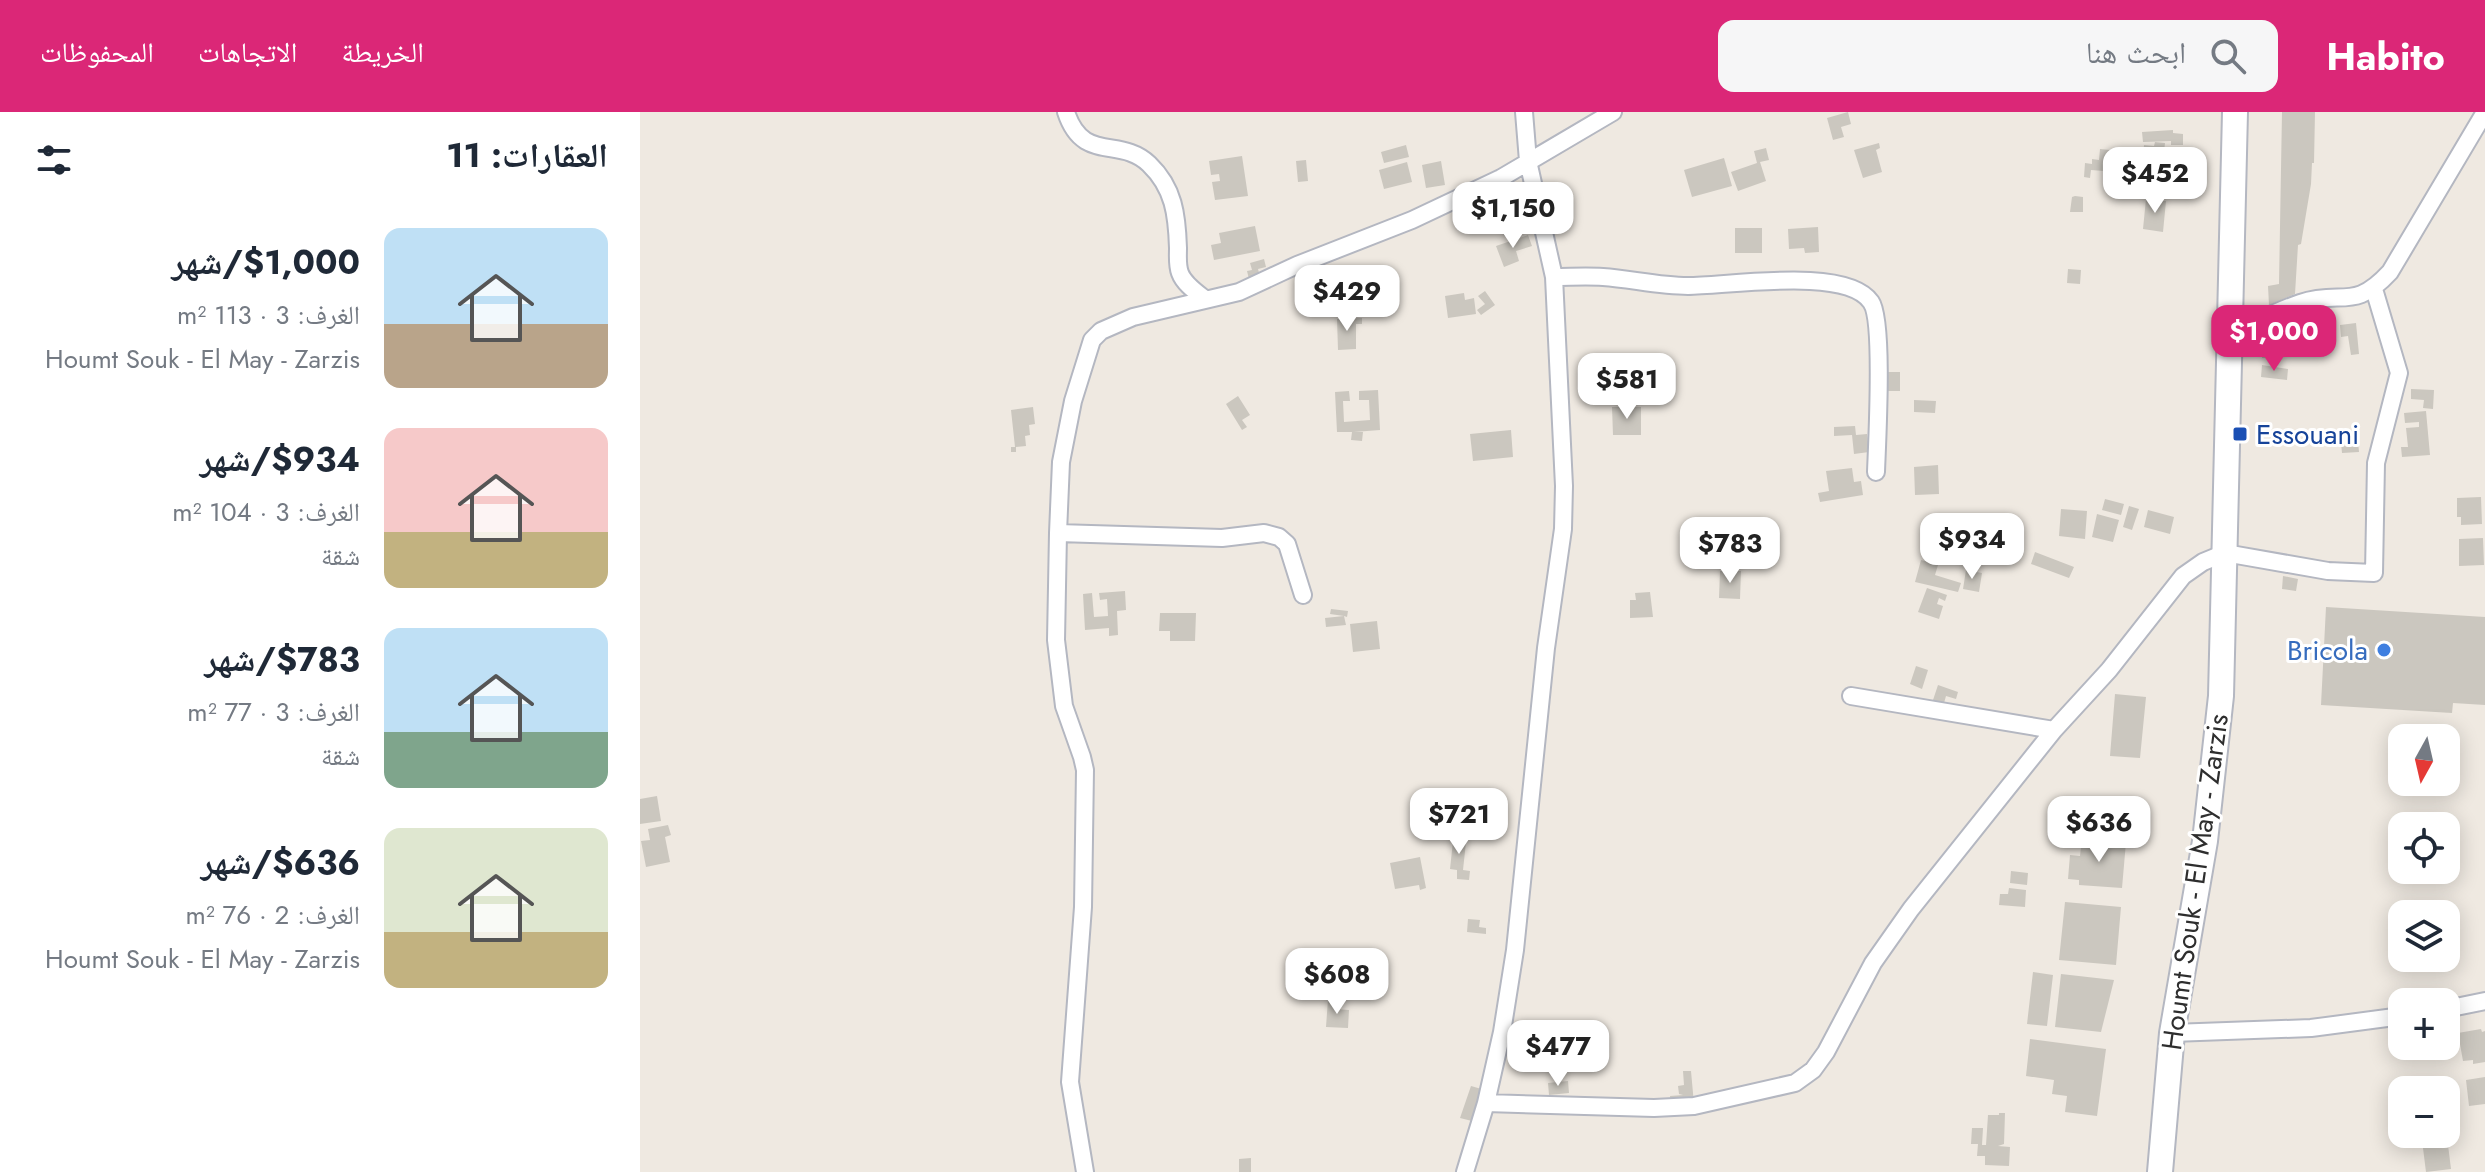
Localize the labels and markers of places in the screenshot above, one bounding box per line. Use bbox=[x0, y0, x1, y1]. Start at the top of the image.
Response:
pin: $452 bbox=[2108, 147, 2202, 215]
pin: $1,150 bbox=[1448, 182, 1578, 250]
pin: $429 bbox=[1300, 265, 1394, 333]
pin: $1,000 bbox=[2209, 305, 2339, 373]
pin: $581 bbox=[1580, 353, 1674, 421]
place label: Essouani bbox=[2256, 414, 2359, 455]
marker: Essouani bbox=[2231, 425, 2249, 443]
pin: $934 bbox=[1925, 513, 2019, 581]
pin: $783 bbox=[1683, 517, 1777, 585]
place label: Bricola bbox=[2287, 630, 2368, 671]
marker: Bricola bbox=[2375, 641, 2393, 659]
pin: $721 bbox=[1412, 788, 1506, 856]
pin: $636 bbox=[2052, 796, 2146, 864]
pin: $608 bbox=[1290, 948, 1384, 1016]
pin: $477 bbox=[1511, 1020, 1605, 1088]

